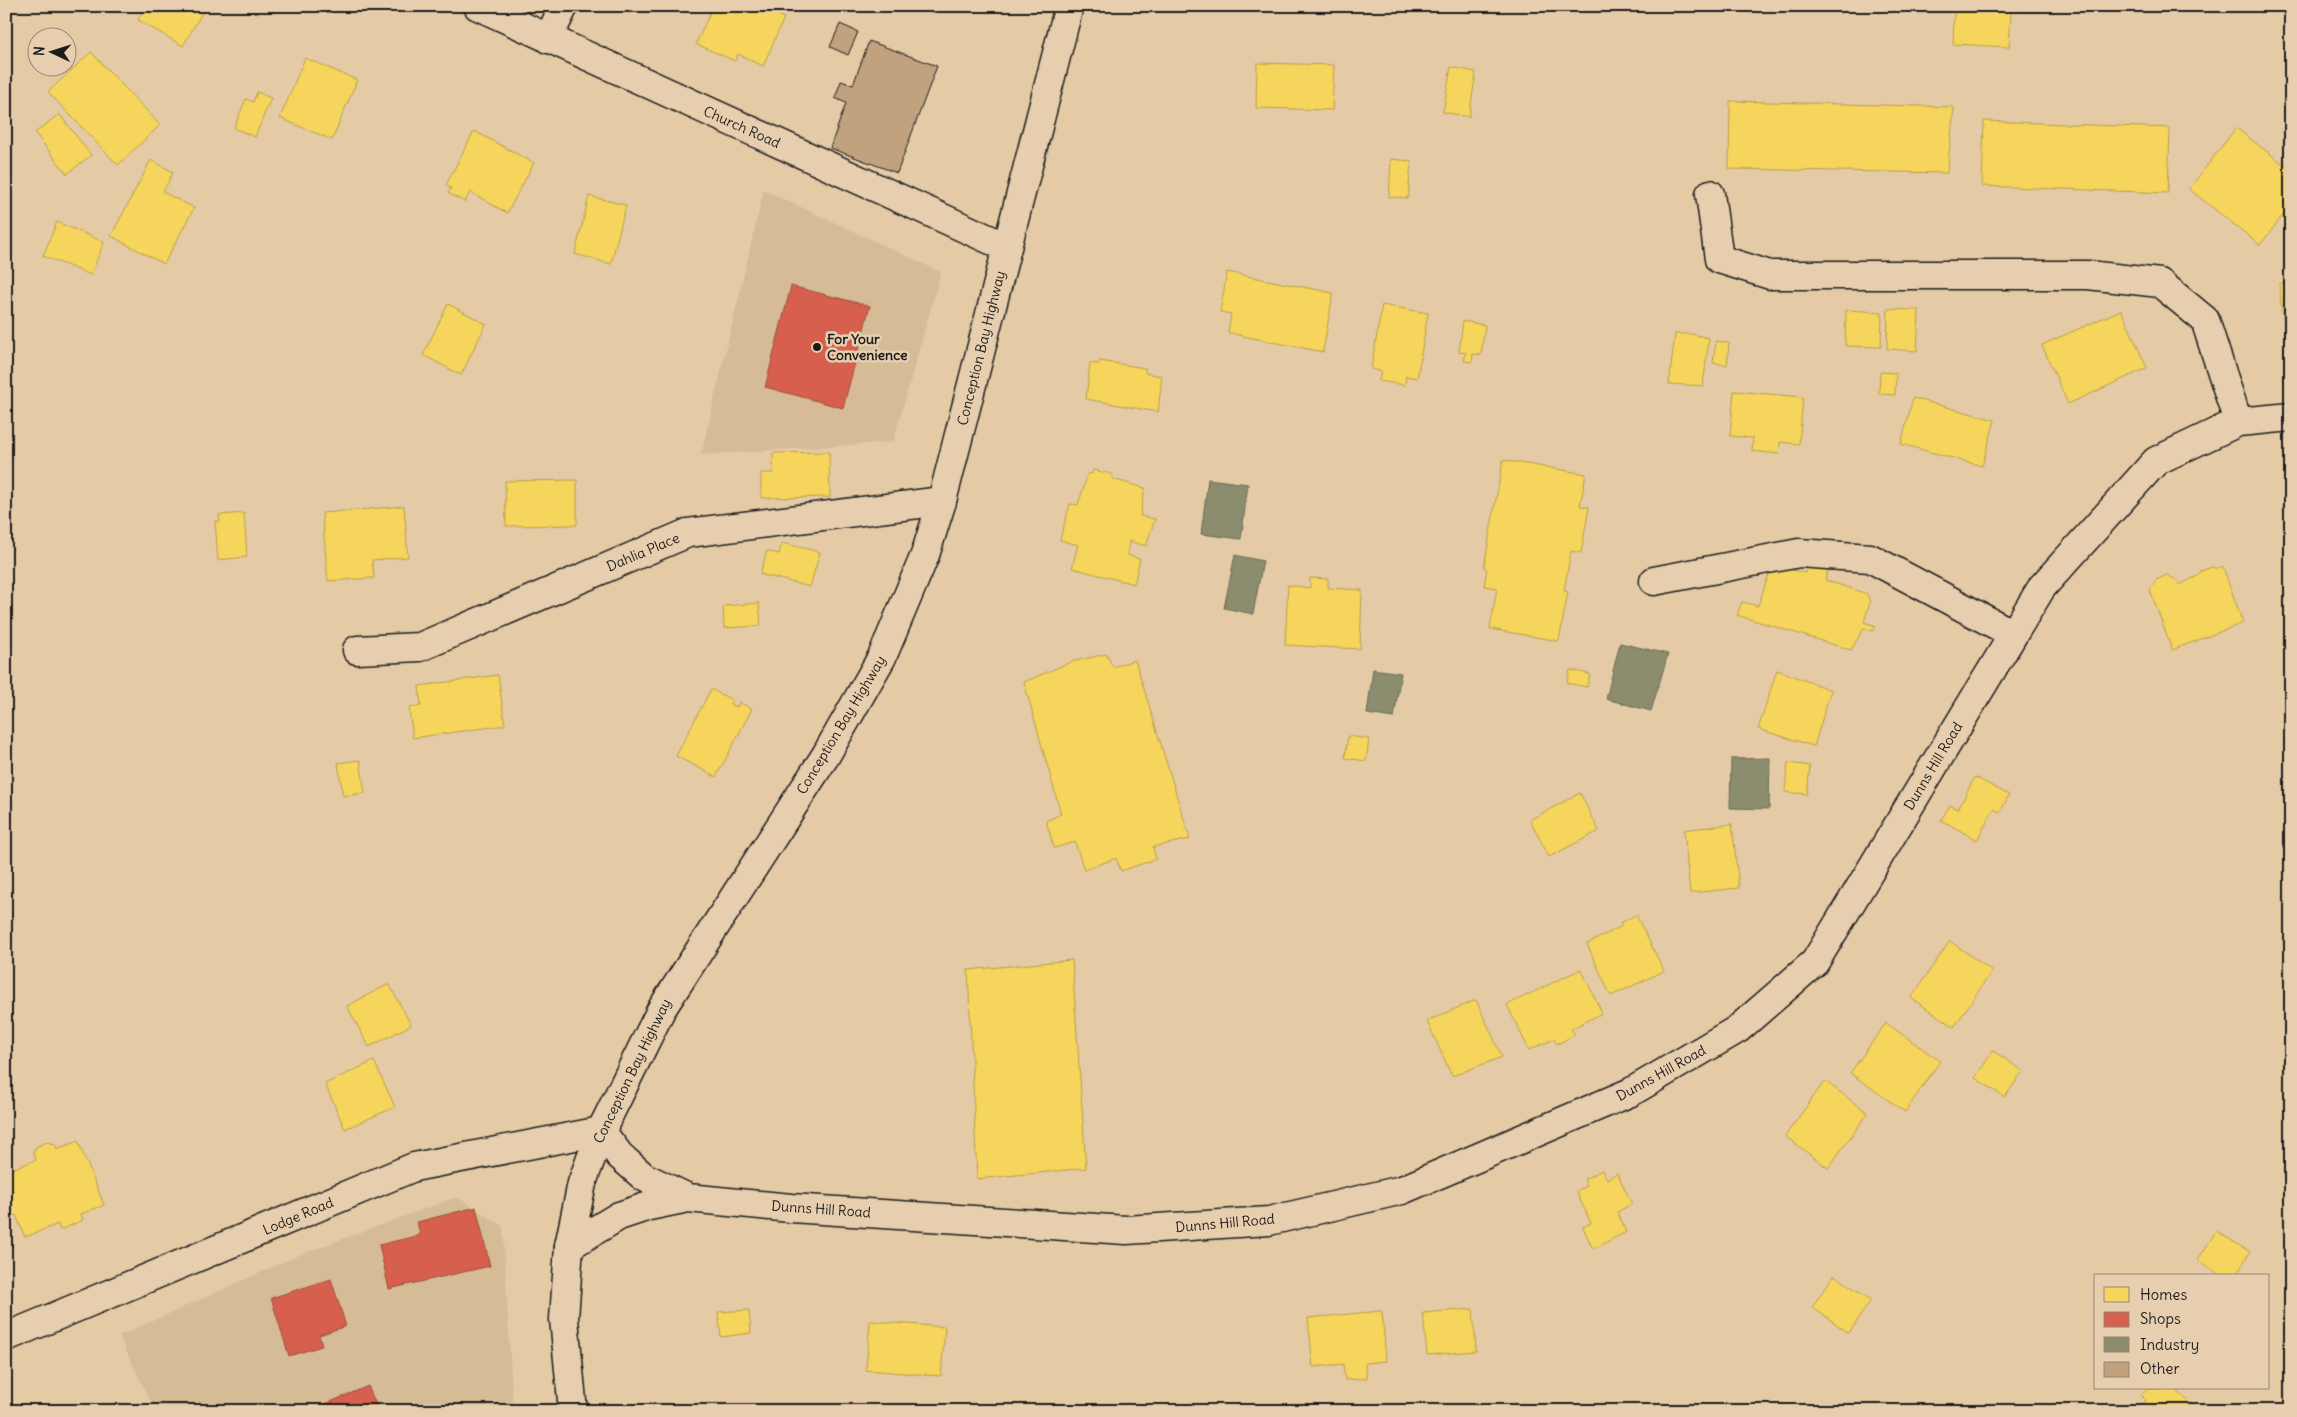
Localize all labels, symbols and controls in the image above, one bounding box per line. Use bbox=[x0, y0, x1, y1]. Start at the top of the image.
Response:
north arrow bbox=[28, 28, 78, 78]
text: N bbox=[30, 46, 48, 57]
street label: Church Road bbox=[701, 102, 783, 152]
street label: Conception Bay Highway bbox=[953, 269, 1009, 427]
place label: For Your Convenience bbox=[827, 330, 908, 364]
marker: For Your Convenience bbox=[811, 341, 823, 353]
street label: Dahlia Place bbox=[604, 529, 682, 575]
street label: Conception Bay Highway bbox=[792, 652, 890, 798]
street label: Dunns Hill Road bbox=[1900, 719, 1966, 813]
street label: Conception Bay Highway bbox=[589, 996, 675, 1146]
street label: Dunns Hill Road bbox=[1613, 1041, 1709, 1105]
street label: Lodge Road bbox=[260, 1193, 336, 1239]
street label: Dunns Hill Road bbox=[771, 1197, 871, 1221]
street label: Dunns Hill Road bbox=[1175, 1210, 1275, 1236]
legend bbox=[2094, 1274, 2270, 1390]
text: Homes bbox=[2140, 1285, 2187, 1304]
text: Shops bbox=[2140, 1309, 2181, 1328]
text: Industry bbox=[2140, 1335, 2199, 1354]
text: Other bbox=[2140, 1359, 2180, 1378]

